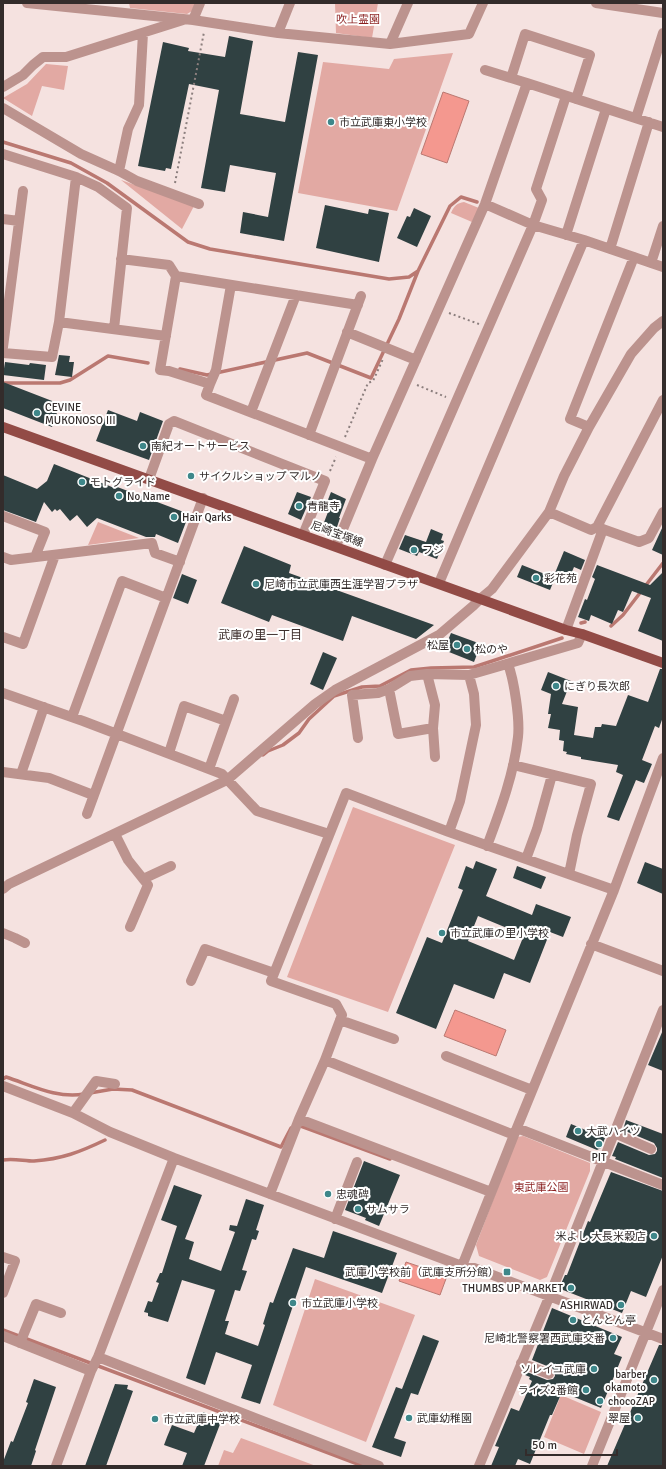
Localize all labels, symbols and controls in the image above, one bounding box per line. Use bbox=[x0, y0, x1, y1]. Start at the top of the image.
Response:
park label: 吹上霊園 bbox=[336, 13, 380, 26]
place label: 市立武庫東小学校 bbox=[339, 116, 427, 129]
marker: 市立武庫東小学校 bbox=[326, 117, 336, 127]
place label: CEVINE MUKONOSO Ⅲ bbox=[45, 401, 116, 427]
marker: CEVINE MUKONOSO Ⅲ bbox=[32, 408, 42, 418]
place label: 南紀オートサービス bbox=[151, 440, 250, 453]
marker: 南紀オートサービス bbox=[138, 441, 148, 451]
place label: サイクルショップ マルノ bbox=[199, 470, 322, 483]
marker: サイクルショップ マルノ bbox=[186, 471, 196, 481]
place label: モトグライド bbox=[90, 476, 156, 489]
marker: モトグライド bbox=[77, 477, 87, 487]
place label: No Name bbox=[127, 490, 170, 503]
marker: No Name bbox=[114, 491, 124, 501]
place label: 青龍寺 bbox=[307, 500, 340, 513]
marker: 青龍寺 bbox=[294, 501, 304, 511]
place label: Hair Qarks bbox=[182, 511, 232, 524]
marker: Hair Qarks bbox=[169, 512, 179, 522]
street label: 尼崎宝塚線 bbox=[309, 518, 365, 550]
place label: フジ bbox=[422, 544, 444, 557]
marker: フジ bbox=[409, 545, 419, 555]
place label: 彩花苑 bbox=[544, 572, 577, 585]
marker: 彩花苑 bbox=[531, 573, 541, 583]
place label: 尼崎市立武庫西生涯学習プラザ bbox=[264, 578, 418, 591]
marker: 尼崎市立武庫西生涯学習プラザ bbox=[251, 579, 261, 589]
district label: 武庫の里一丁目 bbox=[218, 628, 302, 643]
place label: 松屋 bbox=[427, 639, 449, 652]
marker: 松屋 bbox=[452, 640, 462, 650]
place label: 松のや bbox=[475, 643, 508, 656]
marker: 松のや bbox=[462, 644, 472, 654]
place label: にぎり長次郎 bbox=[564, 680, 630, 693]
marker: にぎり長次郎 bbox=[551, 681, 561, 691]
place label: 市立武庫の里小学校 bbox=[450, 927, 549, 940]
marker: 市立武庫の里小学校 bbox=[437, 928, 447, 938]
place label: 大武ハイツ bbox=[586, 1125, 641, 1138]
marker: 大武ハイツ bbox=[573, 1126, 583, 1136]
marker: PIT bbox=[594, 1139, 604, 1149]
place label: PIT bbox=[592, 1151, 607, 1164]
park label: 東武庫公園 bbox=[514, 1181, 569, 1194]
place label: 忠魂碑 bbox=[336, 1188, 369, 1201]
marker: 忠魂碑 bbox=[323, 1189, 333, 1199]
place label: サムサラ bbox=[366, 1203, 410, 1216]
marker: サムサラ bbox=[353, 1204, 363, 1214]
place label: 米よし 大長米穀店 bbox=[556, 1230, 646, 1243]
marker: 米よし 大長米穀店 bbox=[649, 1231, 659, 1241]
place label: 武庫小学校前（武庫支所分館） bbox=[345, 1266, 499, 1279]
marker: 武庫小学校前（武庫支所分館） bbox=[502, 1267, 512, 1277]
place label: THUMBS UP MARKET bbox=[462, 1282, 564, 1295]
marker: THUMBS UP MARKET bbox=[566, 1283, 576, 1293]
place label: 市立武庫小学校 bbox=[301, 1297, 378, 1310]
marker: 市立武庫小学校 bbox=[288, 1298, 298, 1308]
place label: ASHIRWAD bbox=[560, 1299, 613, 1312]
marker: ASHIRWAD bbox=[616, 1300, 626, 1310]
place label: とんとん亭 bbox=[581, 1314, 636, 1327]
marker: とんとん亭 bbox=[568, 1315, 578, 1325]
place label: 尼崎北警察署西武庫交番 bbox=[484, 1332, 605, 1345]
marker: 尼崎北警察署西武庫交番 bbox=[608, 1333, 618, 1343]
place label: ソレイユ武庫 bbox=[520, 1363, 586, 1376]
marker: ソレイユ武庫 bbox=[589, 1364, 599, 1374]
place label: barber okamoto bbox=[605, 1368, 646, 1394]
marker: barber okamoto bbox=[649, 1375, 659, 1385]
place label: ライズ2番館 bbox=[517, 1384, 578, 1397]
marker: ライズ2番館 bbox=[581, 1385, 591, 1395]
place label: chocoZAP bbox=[608, 1395, 655, 1408]
marker: chocoZAP bbox=[595, 1396, 605, 1406]
place label: 武庫幼稚園 bbox=[417, 1412, 472, 1425]
place label: 翠屋 bbox=[608, 1412, 630, 1425]
place label: 市立武庫中学校 bbox=[163, 1413, 240, 1426]
marker: 武庫幼稚園 bbox=[404, 1413, 414, 1423]
marker: 翠屋 bbox=[633, 1413, 643, 1423]
marker: 市立武庫中学校 bbox=[150, 1414, 160, 1424]
scale bar bbox=[526, 1431, 617, 1457]
text: 50 m bbox=[532, 1438, 557, 1453]

